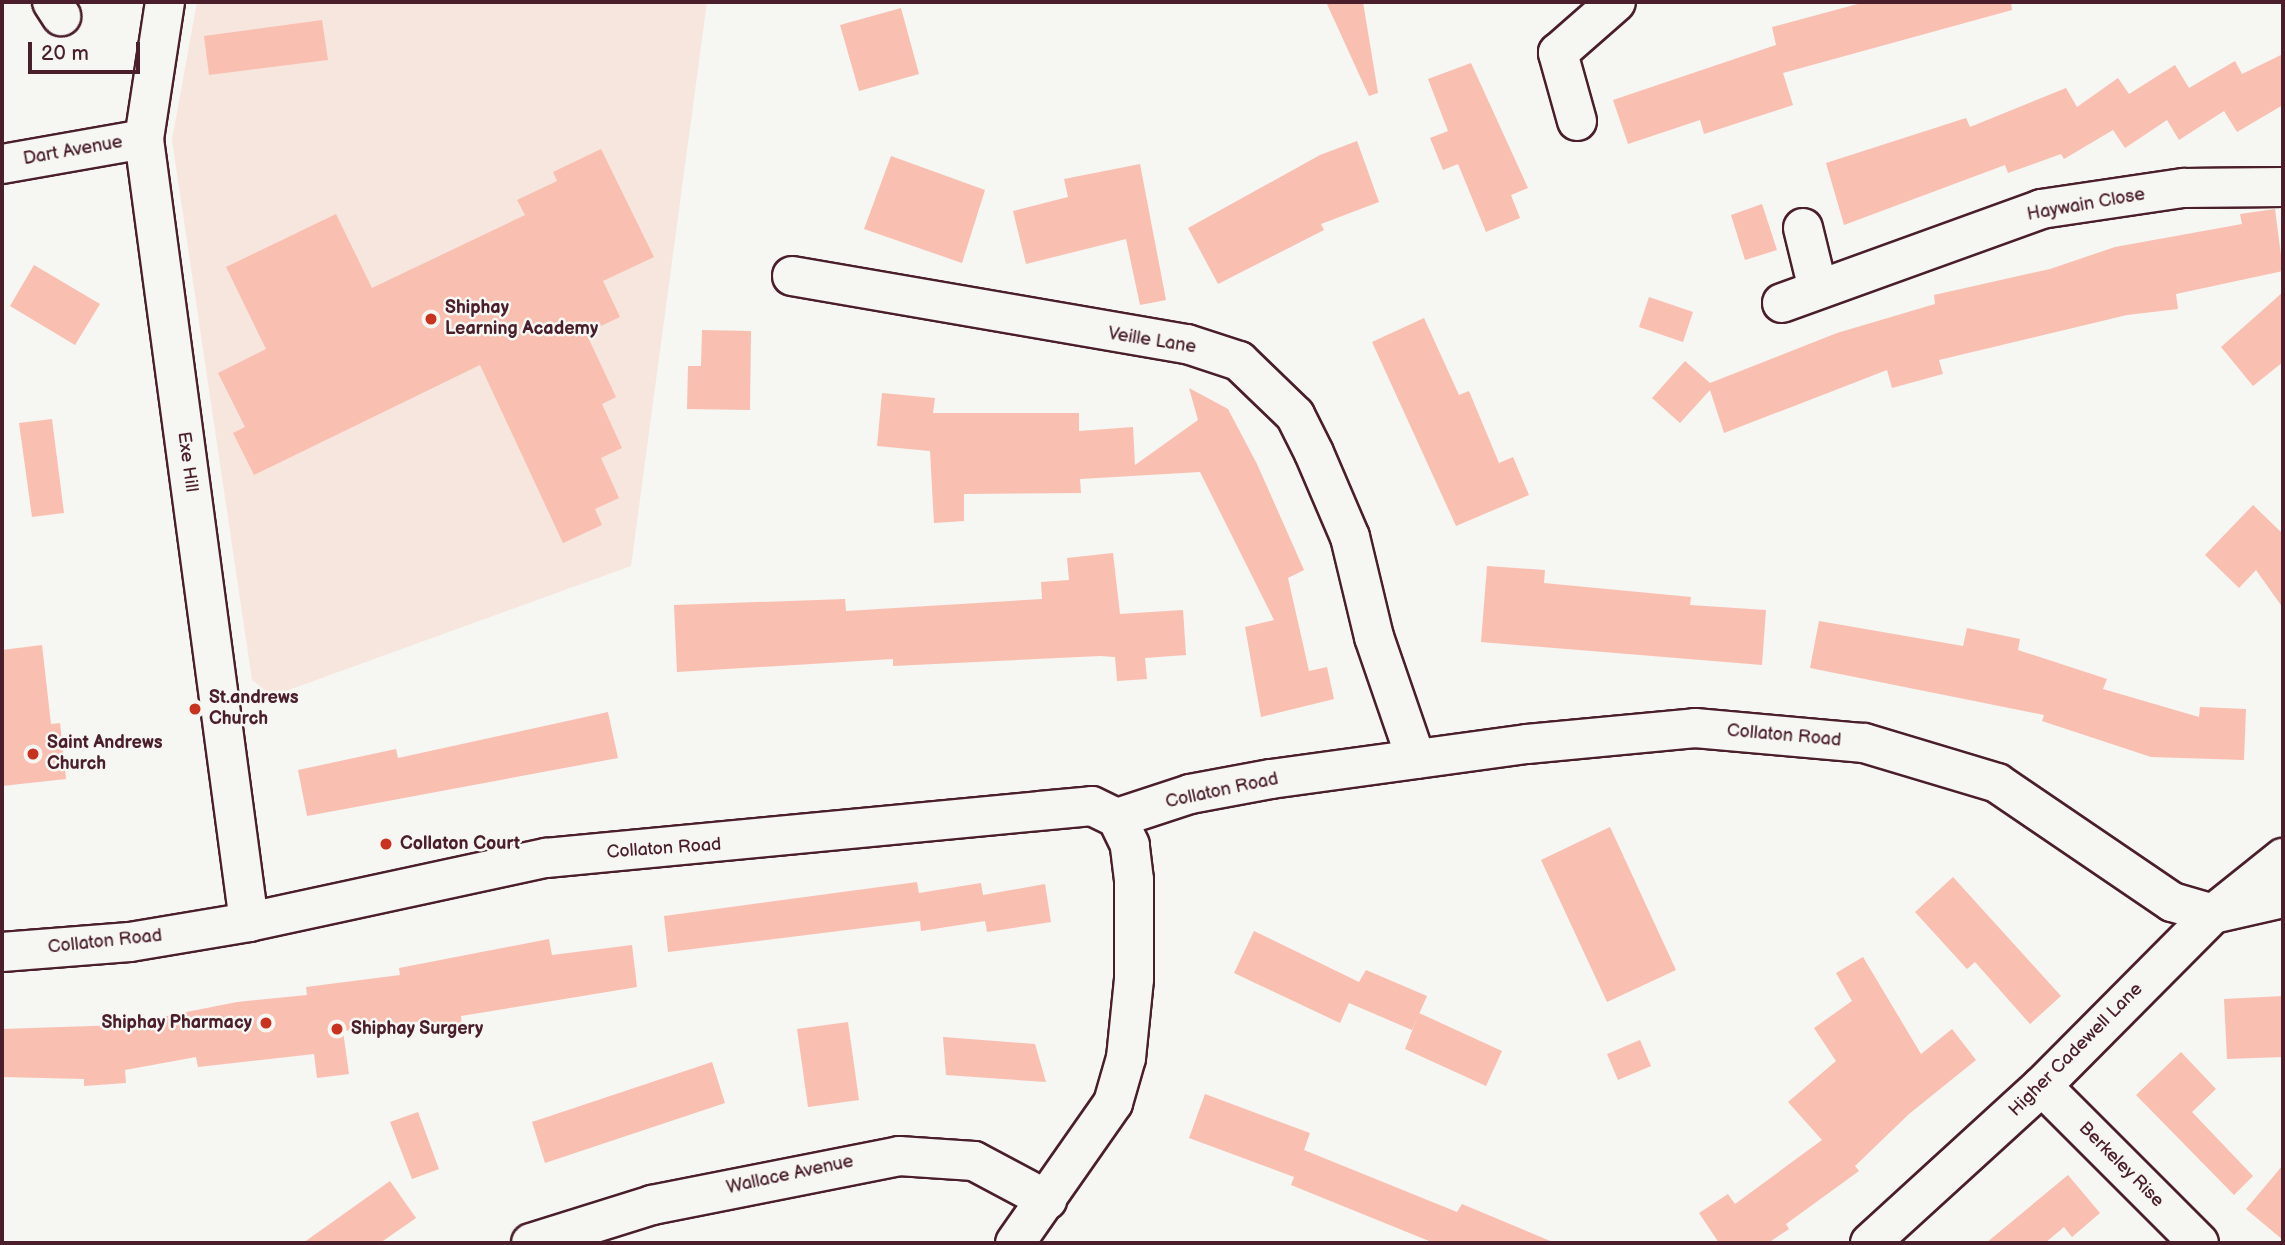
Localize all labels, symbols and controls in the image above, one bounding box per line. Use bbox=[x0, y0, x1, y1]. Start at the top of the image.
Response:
scale bar bbox=[32, 28, 144, 72]
text: 20 m bbox=[41, 41, 89, 66]
street label: Dart Avenue bbox=[22, 132, 124, 170]
street label: Haywain Close bbox=[2025, 184, 2147, 226]
place label: Shiphay Learning Academy bbox=[445, 298, 598, 340]
marker: Shiphay Learning Academy bbox=[423, 311, 439, 327]
street label: Veille Lane bbox=[1106, 323, 1198, 359]
street label: Exe Hill bbox=[172, 430, 202, 494]
place label: St.andrews Church bbox=[209, 688, 299, 730]
marker: St.andrews Church bbox=[187, 701, 203, 717]
street label: Collaton Road bbox=[1726, 720, 1842, 752]
place label: Saint Andrews Church bbox=[47, 733, 163, 776]
marker: Saint Andrews Church bbox=[25, 746, 41, 762]
street label: Collaton Road bbox=[1164, 768, 1280, 814]
place label: Collaton Court bbox=[400, 833, 520, 855]
street label: Collaton Road bbox=[606, 834, 722, 864]
marker: Collaton Court bbox=[378, 836, 394, 852]
street label: Collaton Road bbox=[47, 925, 163, 959]
street label: Higher Cadewell Lane bbox=[2005, 979, 2147, 1121]
place label: Shiphay Pharmacy bbox=[101, 1012, 252, 1034]
marker: Shiphay Pharmacy bbox=[258, 1015, 274, 1031]
place label: Shiphay Surgery bbox=[351, 1018, 484, 1040]
marker: Shiphay Surgery bbox=[329, 1021, 345, 1037]
street label: Berkeley Rise bbox=[2074, 1118, 2168, 1212]
street label: Wallace Avenue bbox=[725, 1151, 855, 1199]

